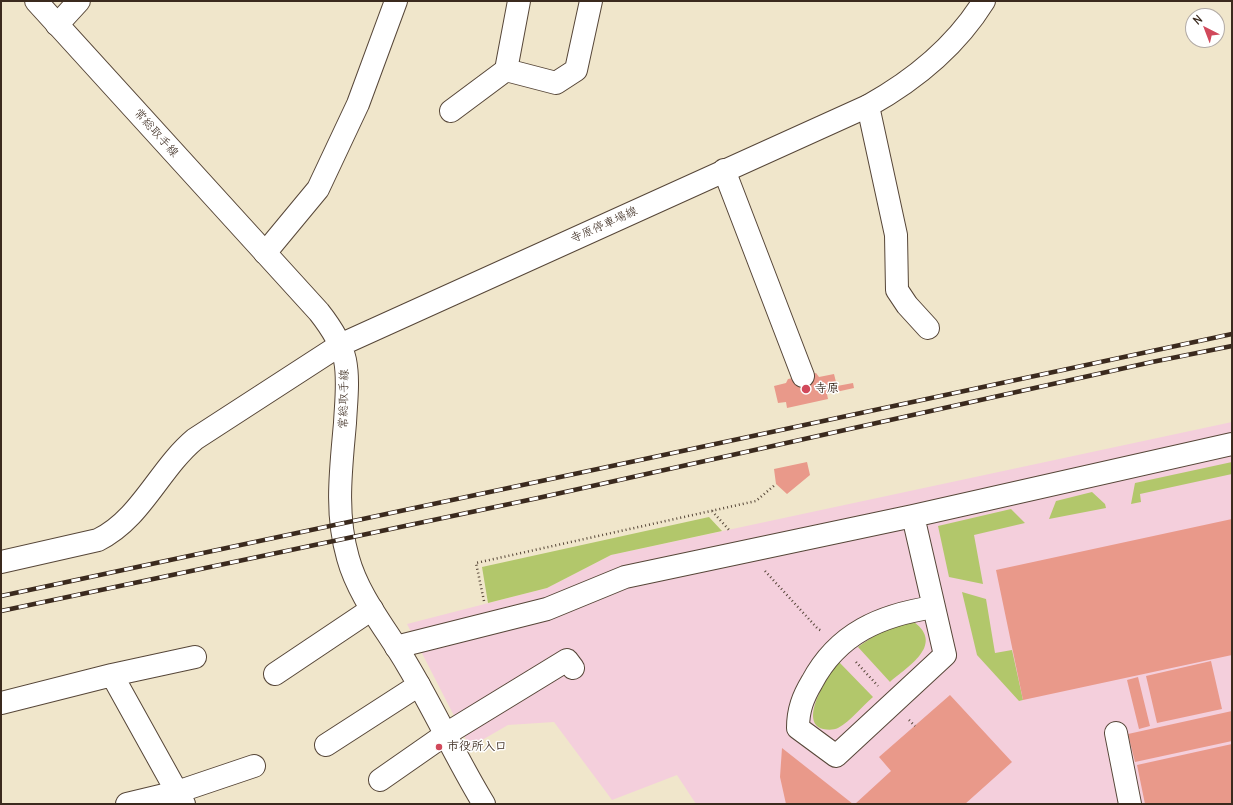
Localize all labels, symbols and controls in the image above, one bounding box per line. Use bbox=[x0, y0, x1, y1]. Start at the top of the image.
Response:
north arrow bbox=[1185, 8, 1225, 48]
text: N bbox=[1190, 12, 1205, 28]
street label: 常総取手線 bbox=[131, 106, 181, 160]
street label: 寺原停車場線 bbox=[568, 204, 640, 246]
street label: 常総取手線 bbox=[336, 369, 352, 429]
place label: 寺原 bbox=[815, 382, 839, 396]
marker: 寺原 bbox=[800, 383, 812, 395]
place label: 市役所入口 bbox=[447, 740, 507, 754]
marker: 市役所入口 bbox=[434, 742, 444, 752]

